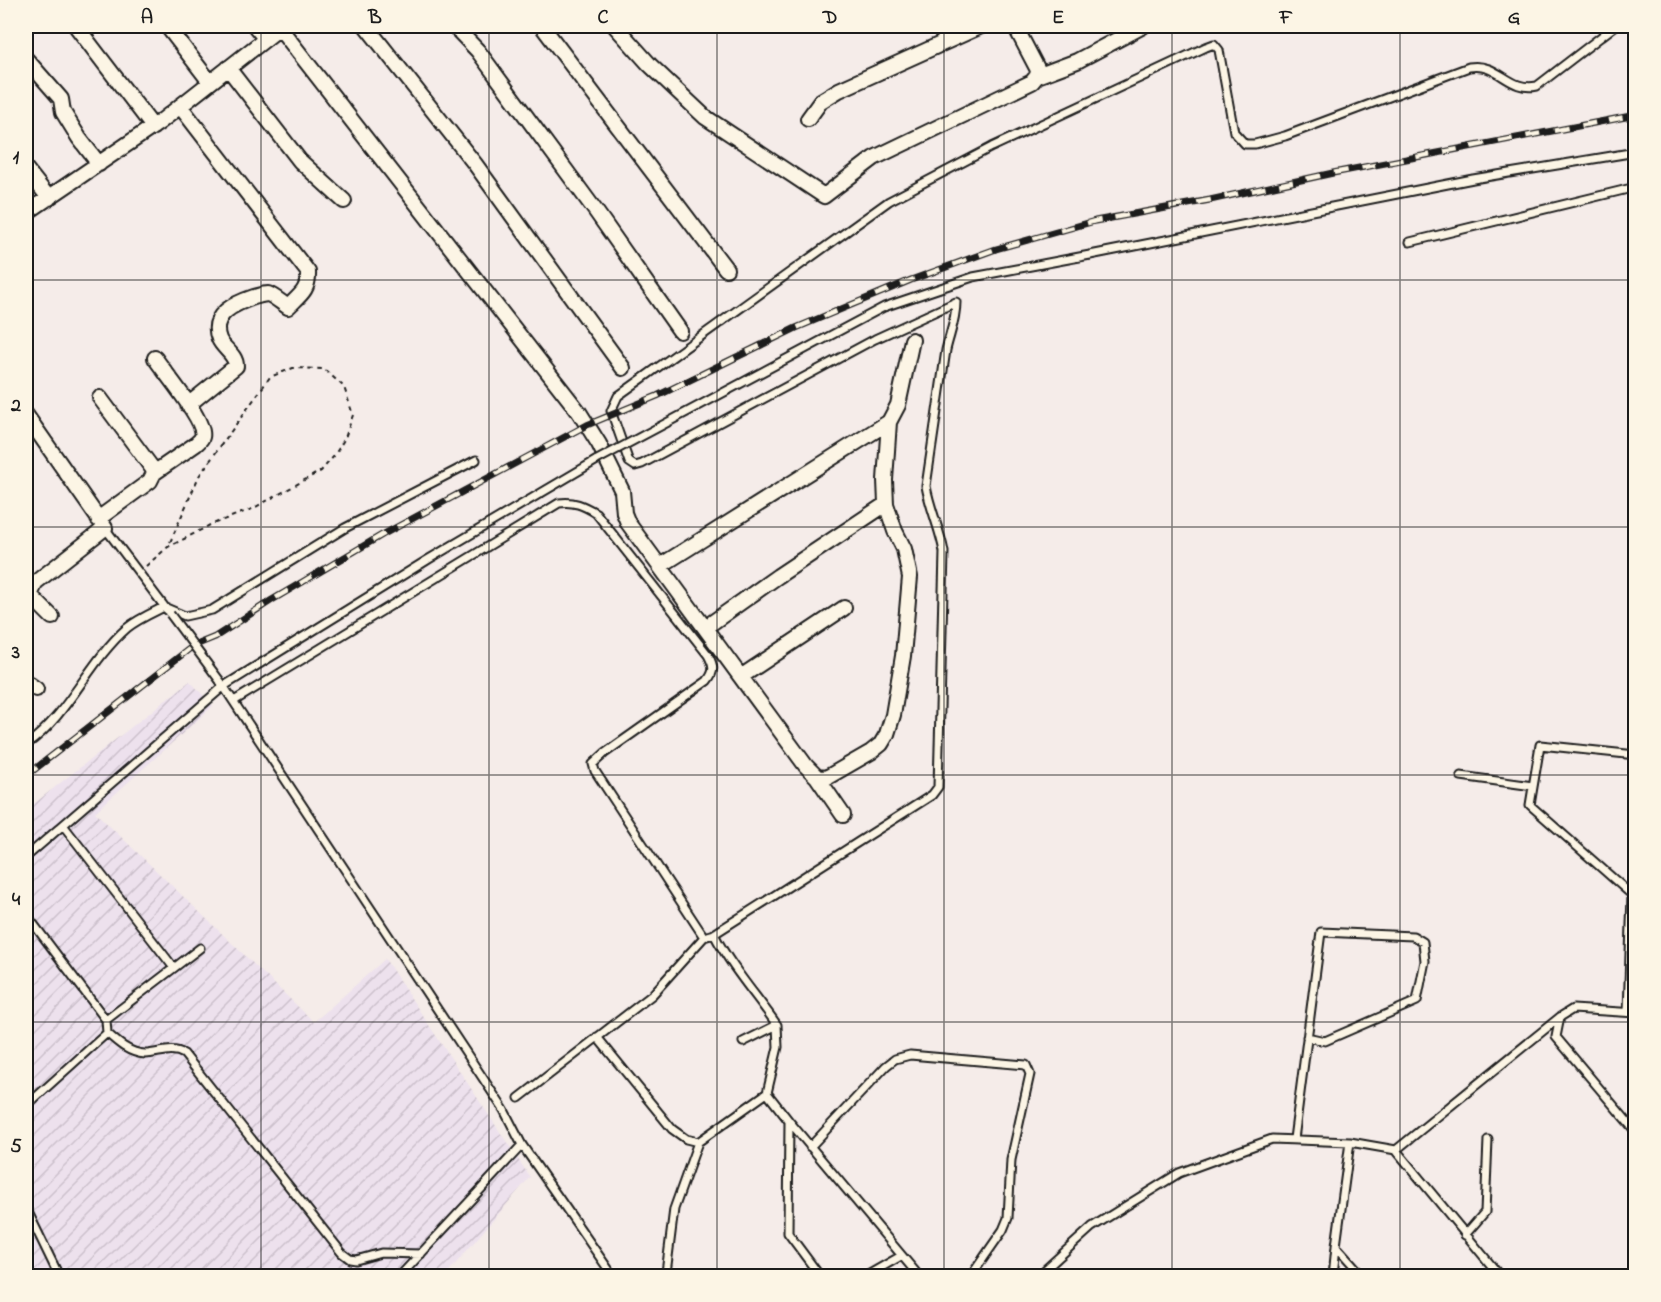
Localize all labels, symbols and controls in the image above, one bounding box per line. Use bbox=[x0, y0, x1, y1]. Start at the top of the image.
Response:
text: A bbox=[141, 4, 153, 33]
text: B bbox=[367, 4, 382, 33]
text: C bbox=[598, 4, 609, 33]
text: D bbox=[822, 4, 837, 33]
text: E bbox=[1052, 4, 1064, 33]
text: F bbox=[1279, 4, 1293, 33]
text: G bbox=[1508, 4, 1521, 33]
text: 1 bbox=[13, 144, 20, 173]
text: 2 bbox=[10, 392, 21, 421]
text: 3 bbox=[11, 639, 20, 668]
text: 4 bbox=[12, 886, 21, 915]
text: 5 bbox=[10, 1133, 22, 1162]

